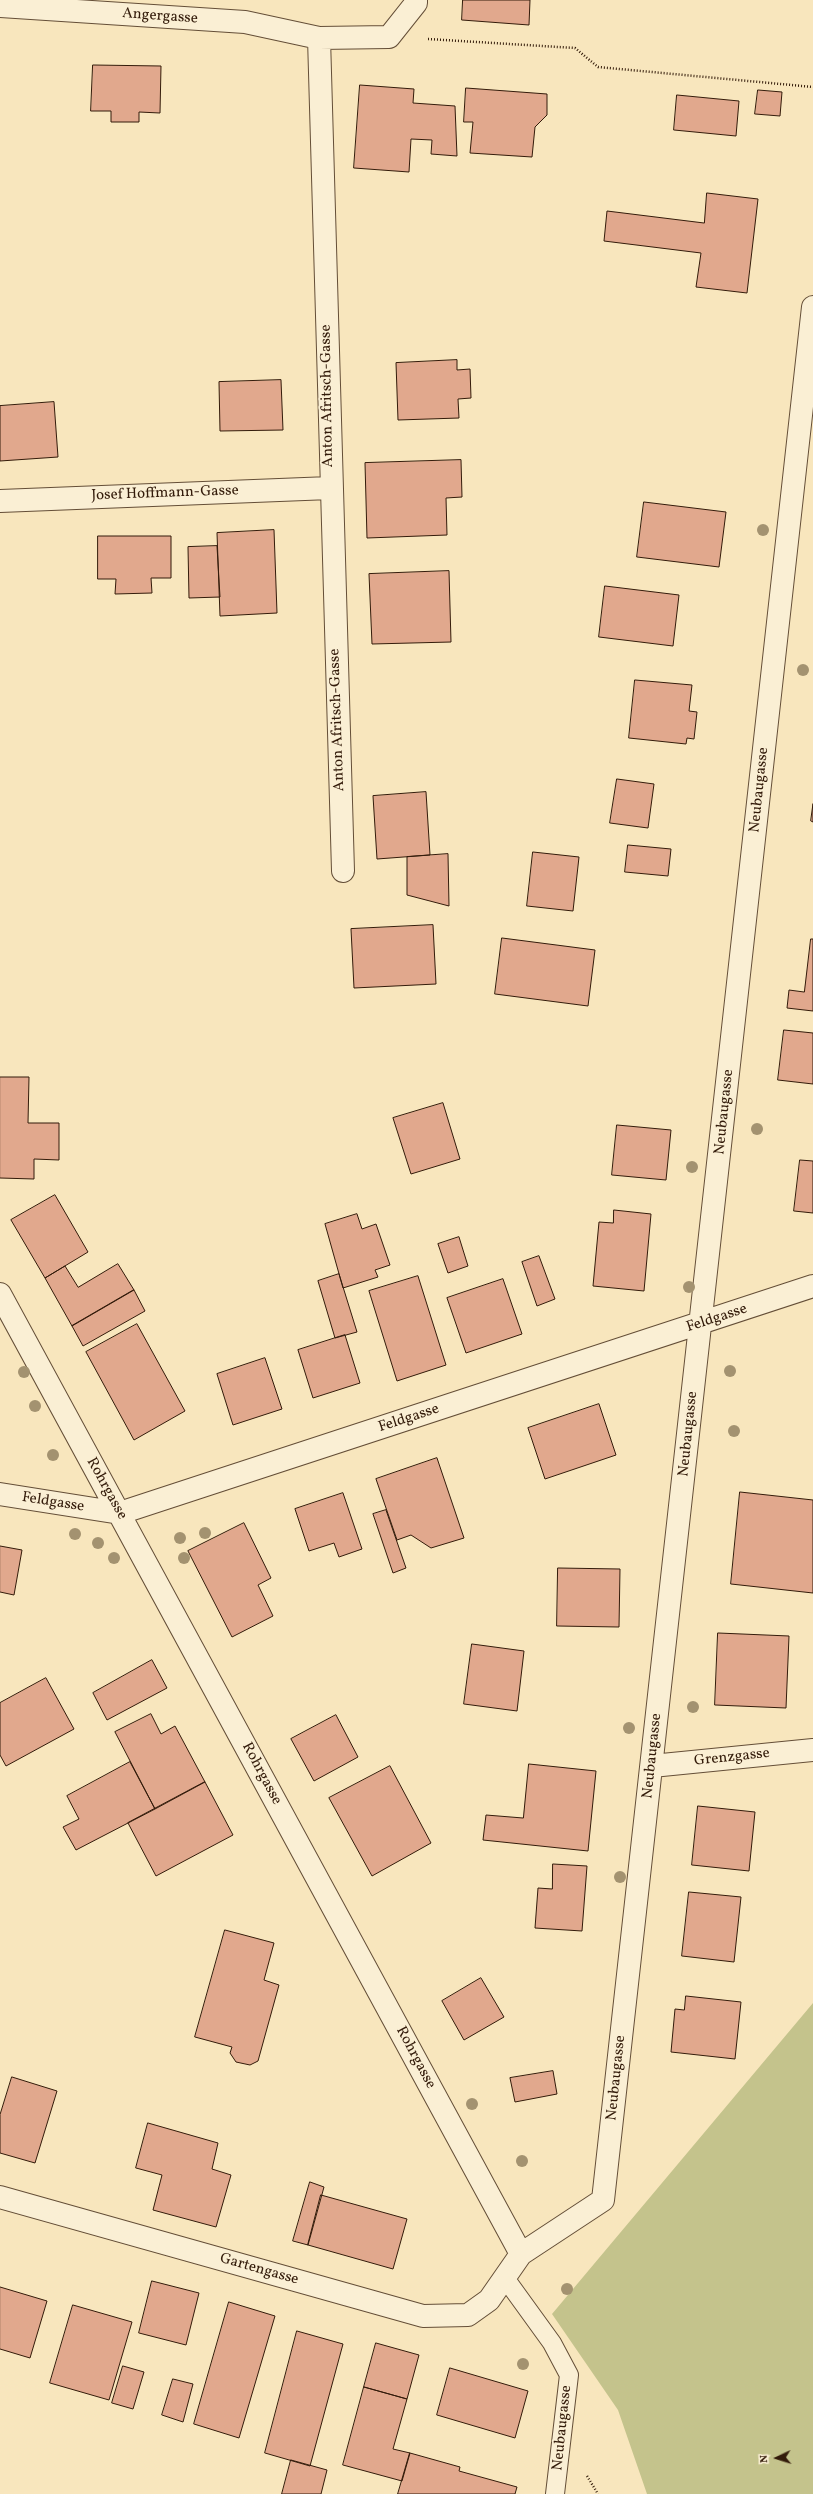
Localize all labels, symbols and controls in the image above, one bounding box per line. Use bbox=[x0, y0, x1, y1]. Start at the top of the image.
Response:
street label: Angergasse bbox=[122, 5, 198, 29]
street label: Anton Afritsch-Gasse bbox=[318, 324, 338, 468]
street label: Josef Hoffmann-Gasse bbox=[91, 482, 239, 506]
street label: Anton Afritsch-Gasse bbox=[327, 648, 349, 792]
street label: Neubaugasse bbox=[747, 746, 773, 834]
street label: Neubaugasse bbox=[712, 1068, 738, 1156]
street label: Feldgasse bbox=[684, 1301, 750, 1337]
street label: Neubaugasse bbox=[676, 1390, 702, 1478]
street label: Feldgasse bbox=[376, 1401, 442, 1437]
street label: Rohrgasse bbox=[82, 1455, 130, 1523]
street label: Feldgasse bbox=[21, 1489, 85, 1517]
street label: Neubaugasse bbox=[640, 1712, 666, 1800]
street label: Rohrgasse bbox=[237, 1740, 285, 1808]
street label: Grenzgasse bbox=[693, 1745, 771, 1771]
street label: Rohrgasse bbox=[391, 2024, 439, 2092]
street label: Neubaugasse bbox=[604, 2034, 630, 2122]
street label: Gartengasse bbox=[218, 2250, 300, 2290]
street label: Neubaugasse bbox=[550, 2384, 576, 2472]
north arrow bbox=[757, 2438, 797, 2478]
text: N bbox=[757, 2454, 772, 2463]

